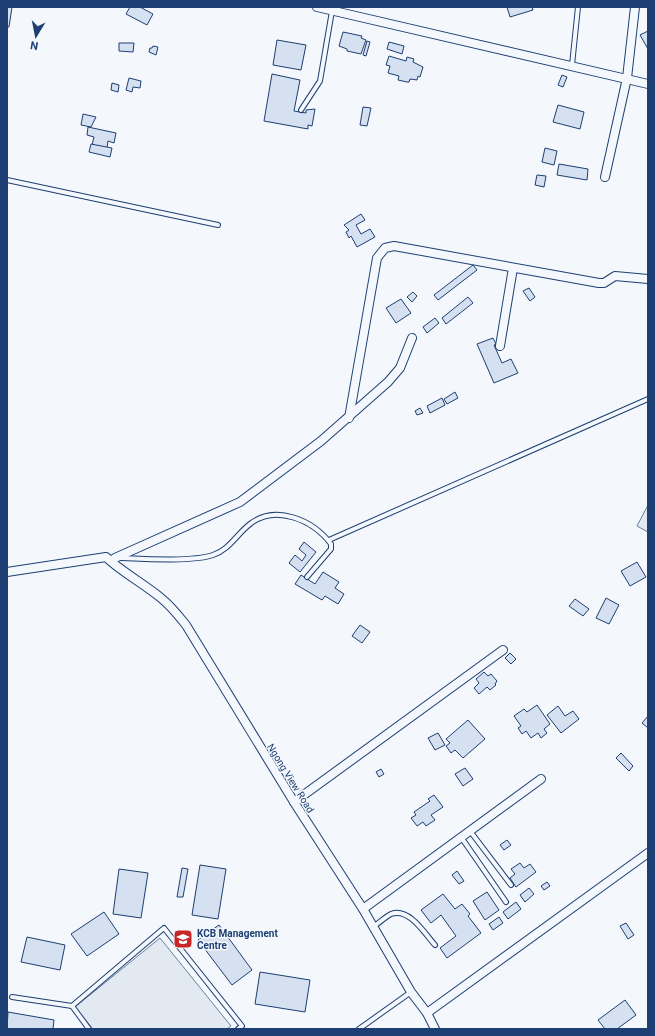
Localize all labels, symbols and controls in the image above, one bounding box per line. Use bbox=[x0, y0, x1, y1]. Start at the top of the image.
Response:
north arrow bbox=[16, 16, 56, 56]
text: N bbox=[29, 38, 39, 52]
street label: Ngong View Road bbox=[265, 742, 316, 815]
school or university icon: KCB Management Centre bbox=[172, 928, 194, 950]
place label: KCB Management Centre bbox=[197, 928, 278, 951]

